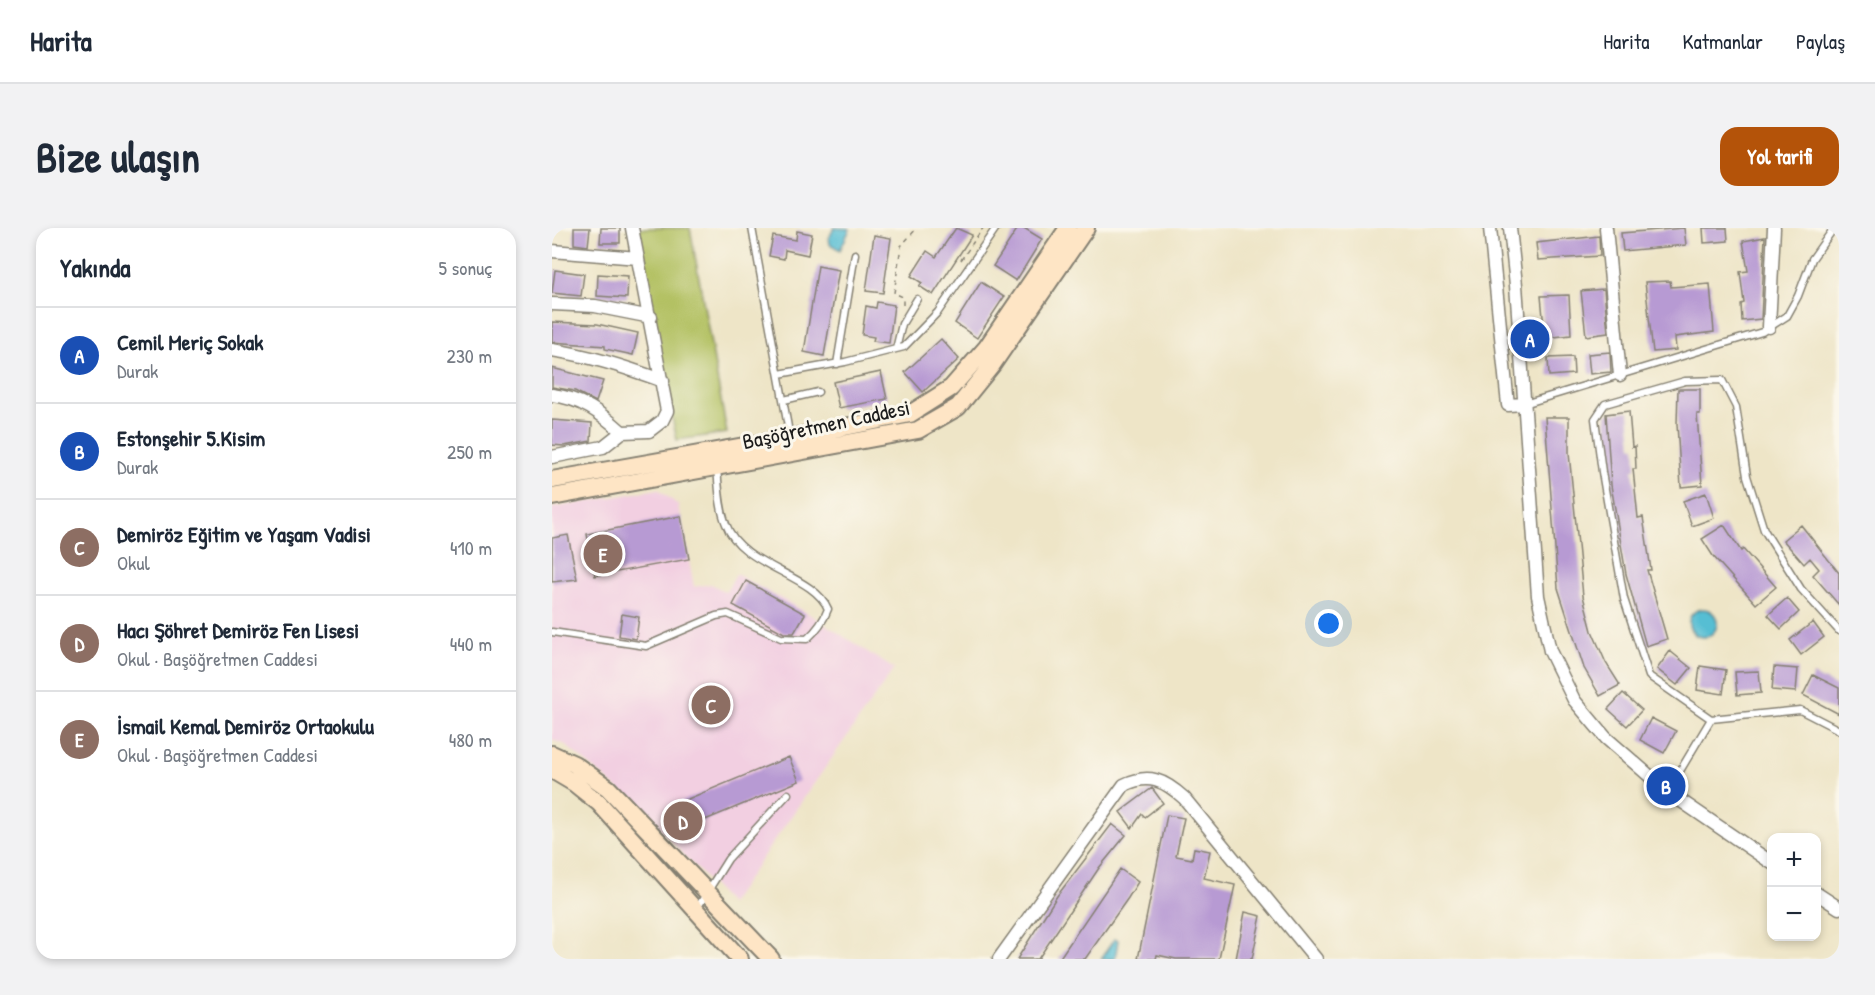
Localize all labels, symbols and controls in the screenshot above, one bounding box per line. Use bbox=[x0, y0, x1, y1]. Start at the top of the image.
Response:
text: Harita bbox=[30, 22, 92, 60]
text: Harita bbox=[1603, 27, 1650, 56]
text: Katmanlar bbox=[1683, 27, 1763, 56]
text: Paylaş bbox=[1796, 27, 1845, 56]
button: Yol tarifi bbox=[1720, 127, 1839, 186]
text: Bize ulaşın bbox=[36, 128, 200, 185]
text: Yakında bbox=[60, 250, 130, 285]
text: 5 sonuç bbox=[438, 254, 492, 281]
pin: A bbox=[1510, 316, 1550, 362]
text: Cemil Meriç Sokak bbox=[117, 327, 263, 357]
text: A bbox=[75, 342, 84, 369]
text: 230 m bbox=[447, 342, 492, 369]
text: Durak bbox=[117, 357, 158, 384]
street label: Başöğretmen Caddesi bbox=[740, 392, 912, 456]
text: Estonşehir 5.Kisim bbox=[117, 423, 265, 453]
text: B bbox=[74, 438, 85, 465]
text: 250 m bbox=[447, 438, 492, 465]
text: Durak bbox=[117, 453, 158, 480]
text: Demiröz Eğitim ve Yaşam Vadisi bbox=[117, 519, 371, 549]
pin: E bbox=[584, 532, 622, 576]
text: C bbox=[74, 534, 85, 561]
text: 410 m bbox=[450, 534, 492, 561]
text: Okul bbox=[117, 549, 150, 576]
your location bbox=[1314, 609, 1343, 638]
text: Hacı Şöhret Demiröz Fen Lisesi bbox=[117, 615, 359, 645]
text: D bbox=[75, 630, 84, 657]
text: 440 m bbox=[450, 630, 492, 657]
text: Okul · Başöğretmen Caddesi bbox=[117, 645, 318, 672]
pin: C bbox=[692, 682, 730, 728]
text: İsmail Kemal Demiröz Ortaokulu bbox=[117, 711, 374, 741]
text: E bbox=[75, 726, 84, 753]
text: 480 m bbox=[449, 726, 492, 753]
text: Okul · Başöğretmen Caddesi bbox=[117, 741, 318, 768]
pin: B bbox=[1646, 764, 1686, 808]
pin: D bbox=[664, 798, 702, 844]
map controls bbox=[1767, 833, 1821, 941]
button: + bbox=[1767, 833, 1821, 887]
button: − bbox=[1767, 887, 1821, 941]

